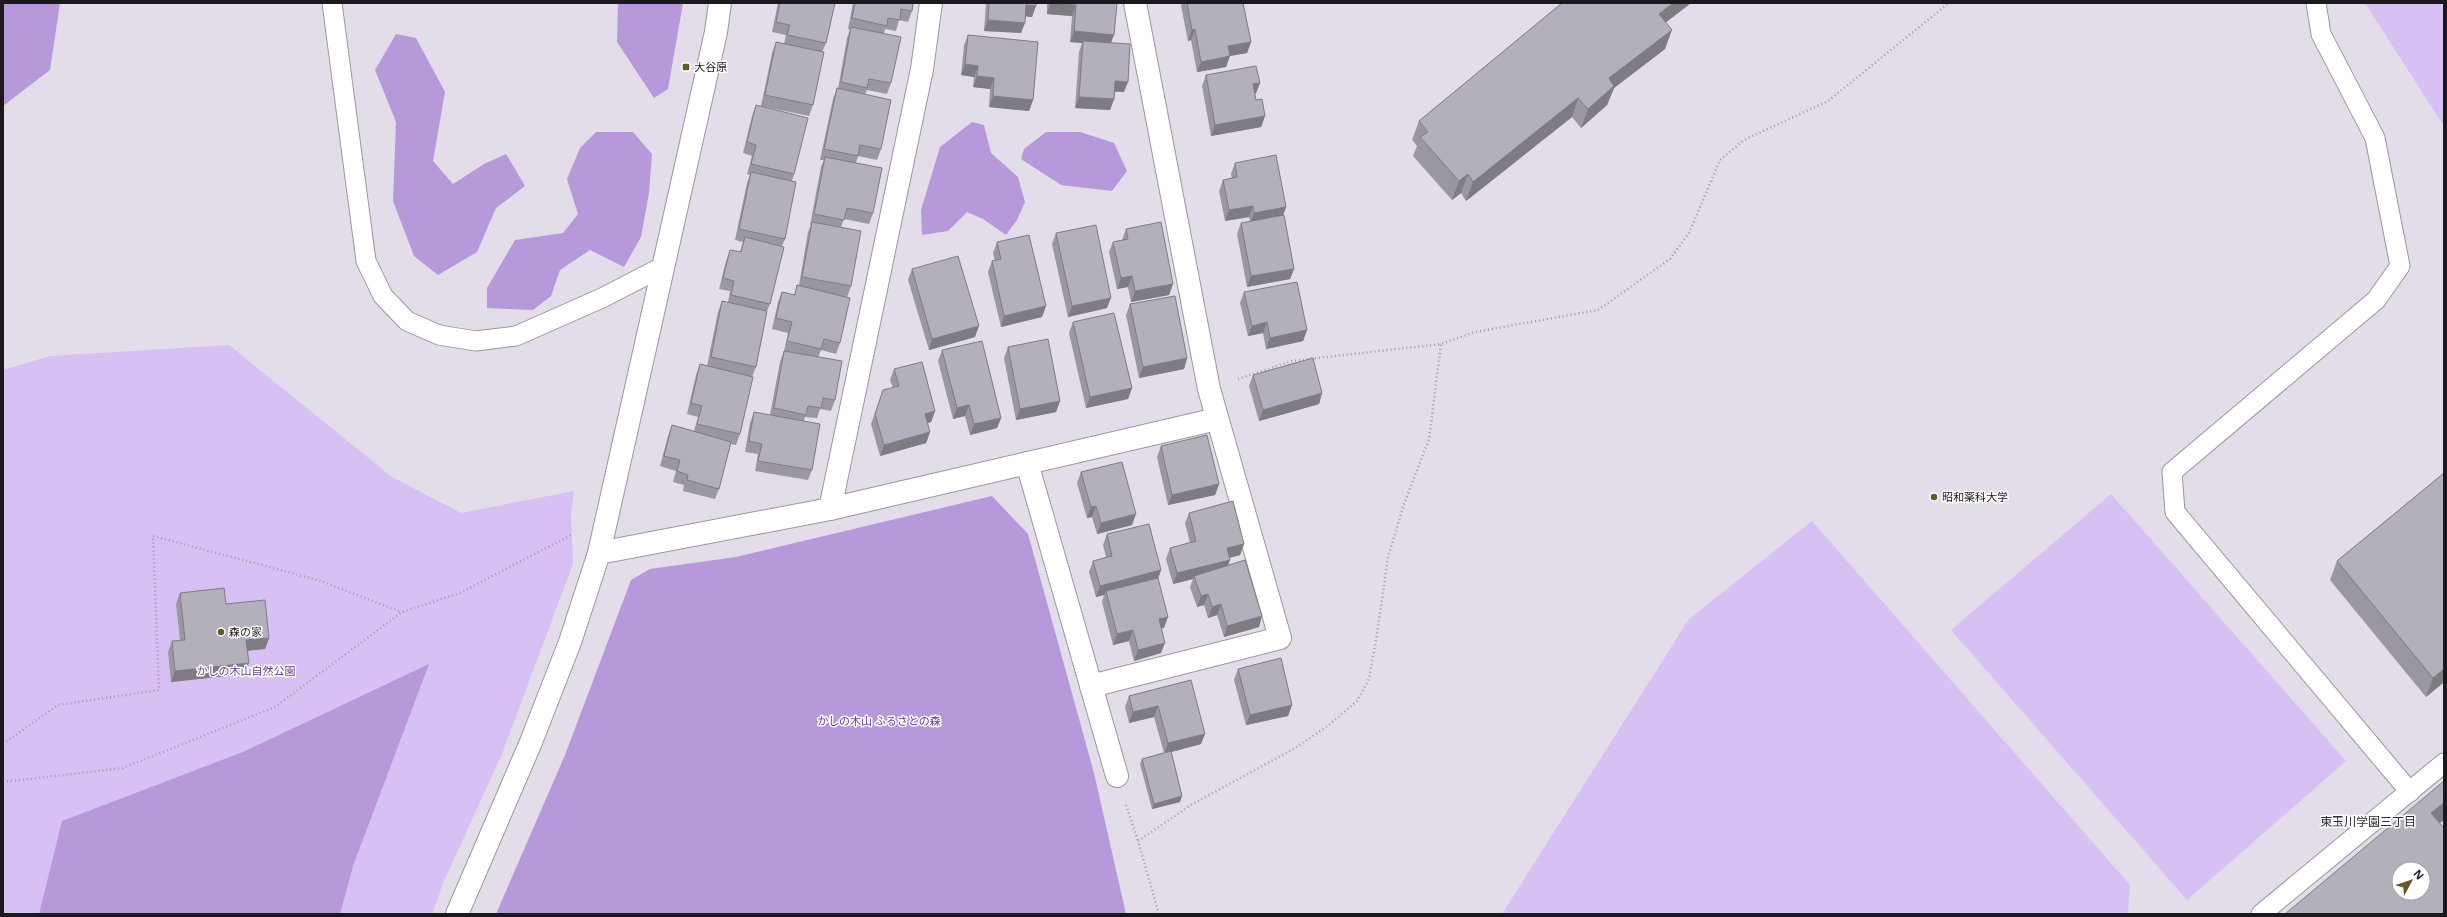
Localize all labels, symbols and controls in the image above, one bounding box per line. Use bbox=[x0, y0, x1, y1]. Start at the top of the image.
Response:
place label: 大谷原 bbox=[694, 59, 727, 74]
marker: 大谷原 bbox=[681, 62, 691, 72]
place label: 昭和薬科大学 bbox=[1942, 489, 2008, 504]
marker: 昭和薬科大学 bbox=[1929, 492, 1939, 502]
place label: 森の家 bbox=[229, 624, 262, 639]
marker: 森の家 bbox=[216, 627, 226, 637]
park label: かしの木山自然公園 bbox=[197, 663, 296, 678]
park label: かしの木山 ふるさとの森 bbox=[817, 713, 941, 728]
district label: 東玉川学園三丁目 bbox=[2320, 813, 2416, 830]
north arrow bbox=[2391, 861, 2431, 901]
text: N bbox=[2410, 866, 2428, 883]

